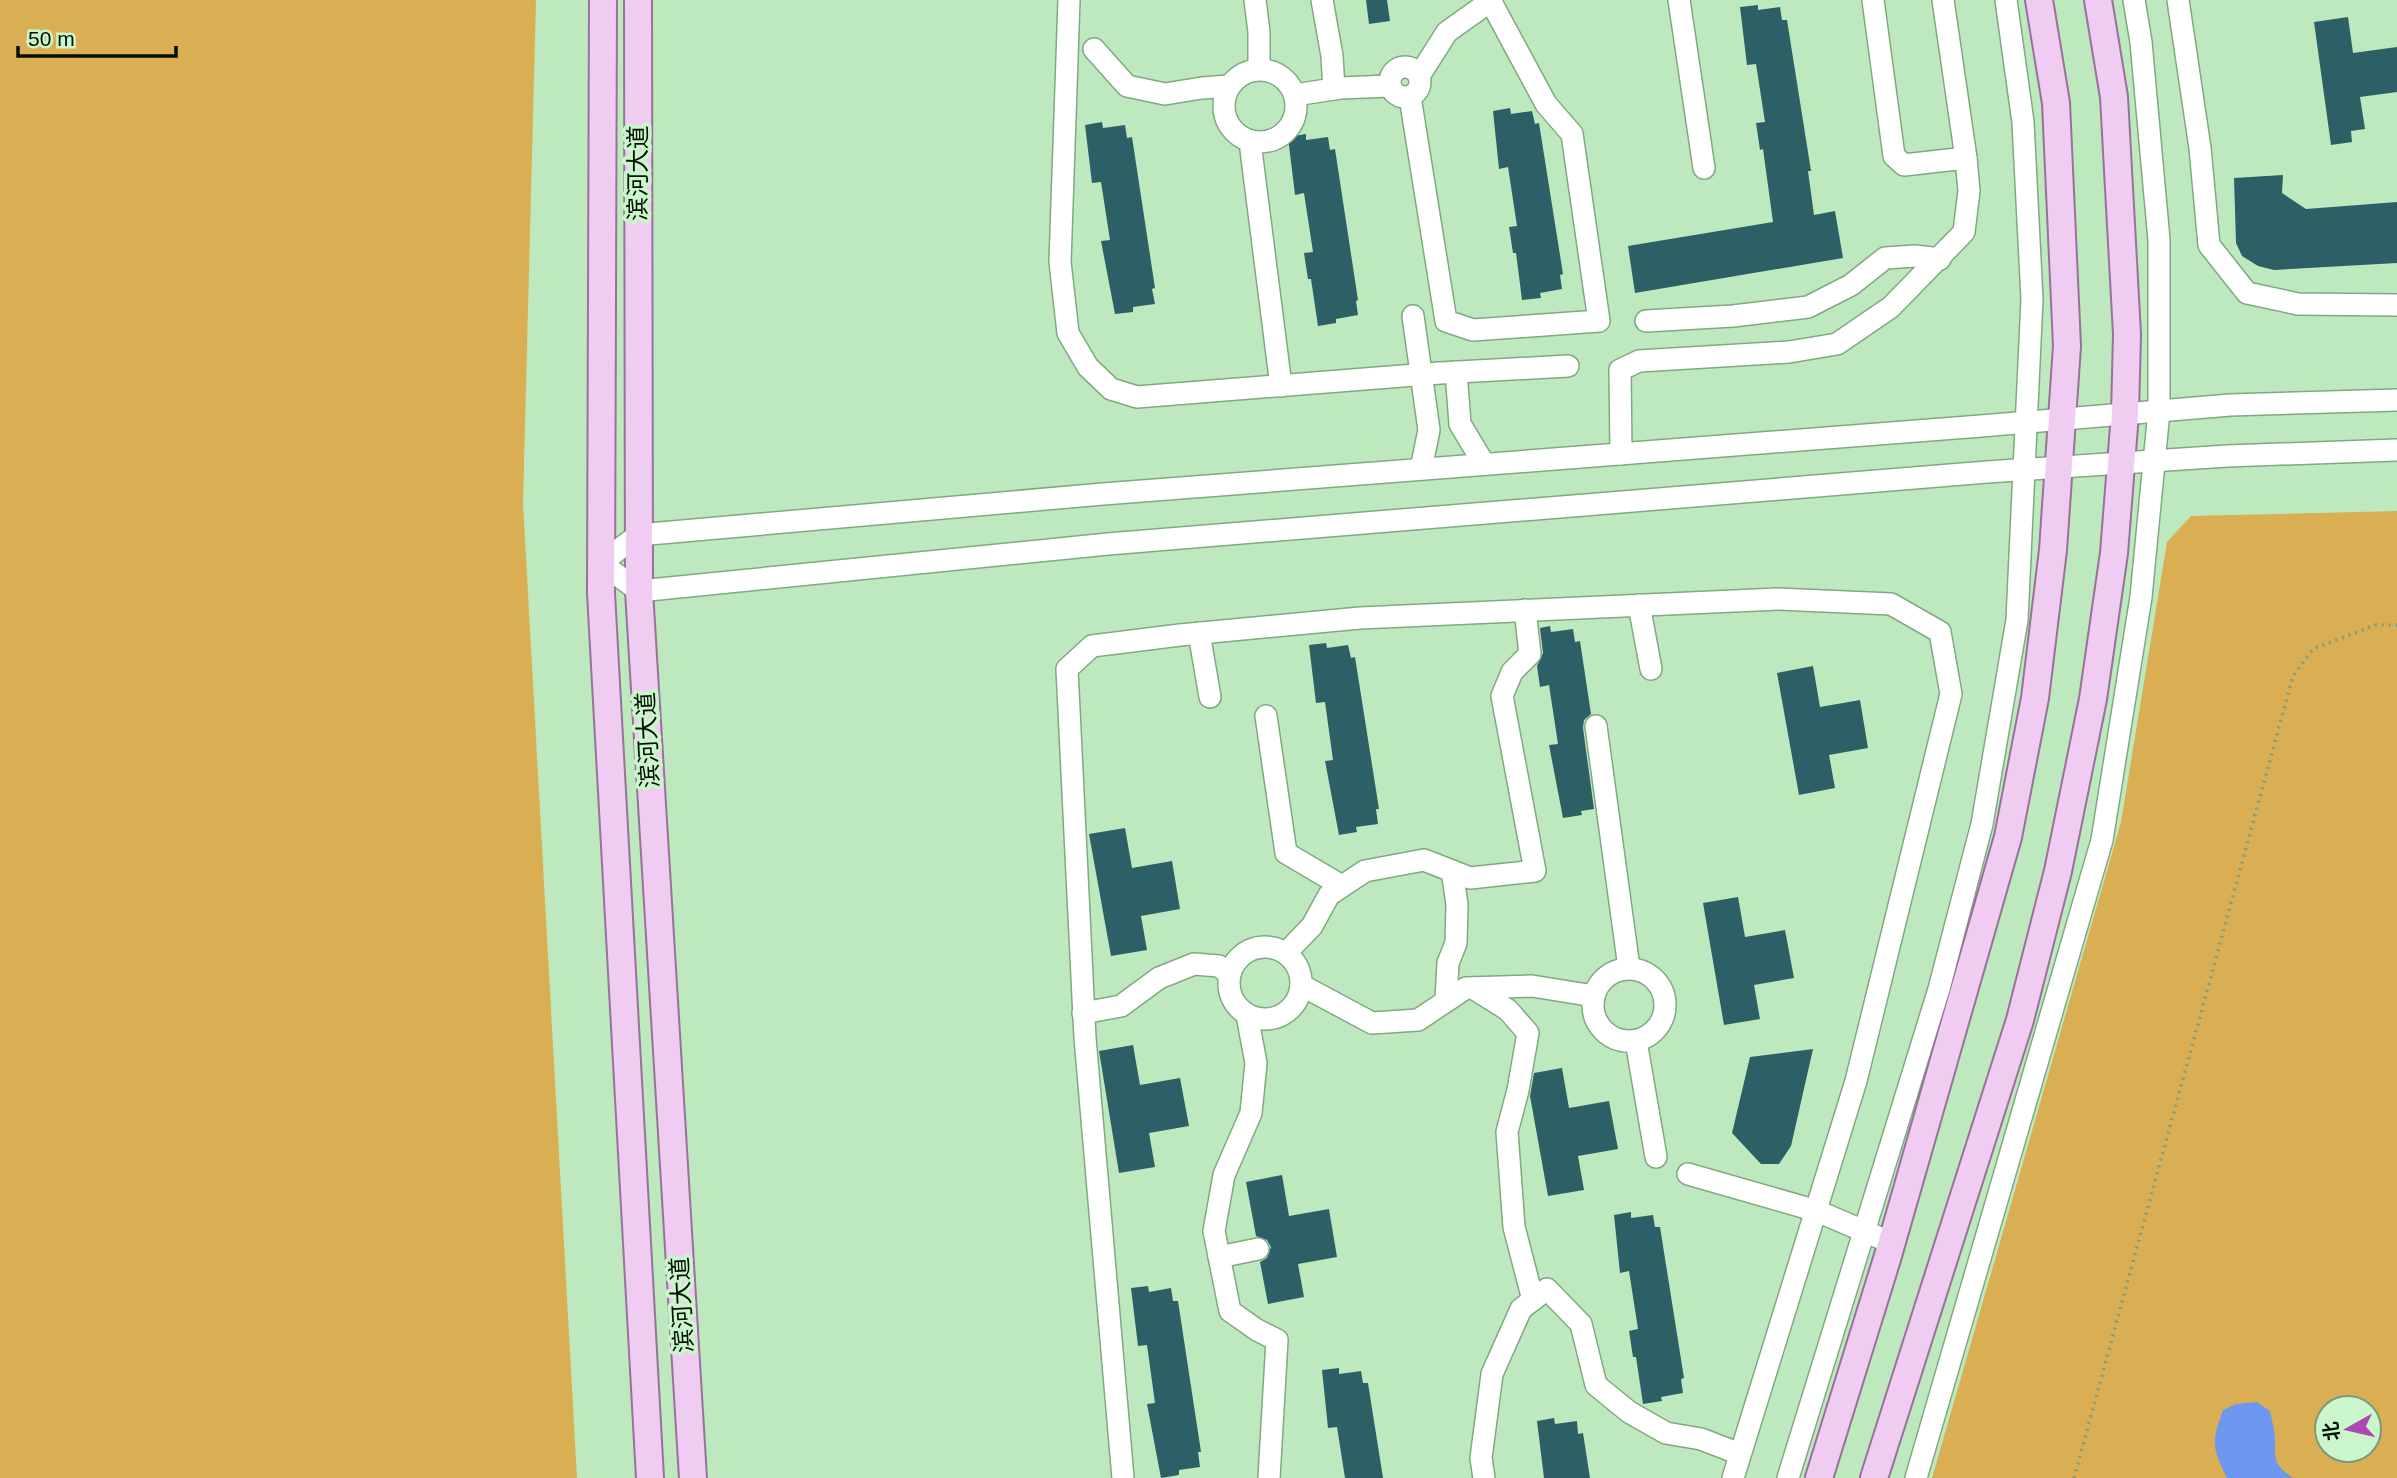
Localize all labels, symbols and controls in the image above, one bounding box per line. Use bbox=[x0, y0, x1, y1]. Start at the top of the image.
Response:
scale bar bbox=[18, 14, 175, 58]
text: 50 m bbox=[28, 27, 75, 50]
street label: 滨河大道 bbox=[624, 125, 651, 221]
street label: 滨河大道 bbox=[632, 691, 663, 789]
street label: 滨河大道 bbox=[666, 1256, 697, 1354]
north arrow bbox=[2313, 1394, 2383, 1464]
text: 北 bbox=[2320, 1420, 2343, 1442]

